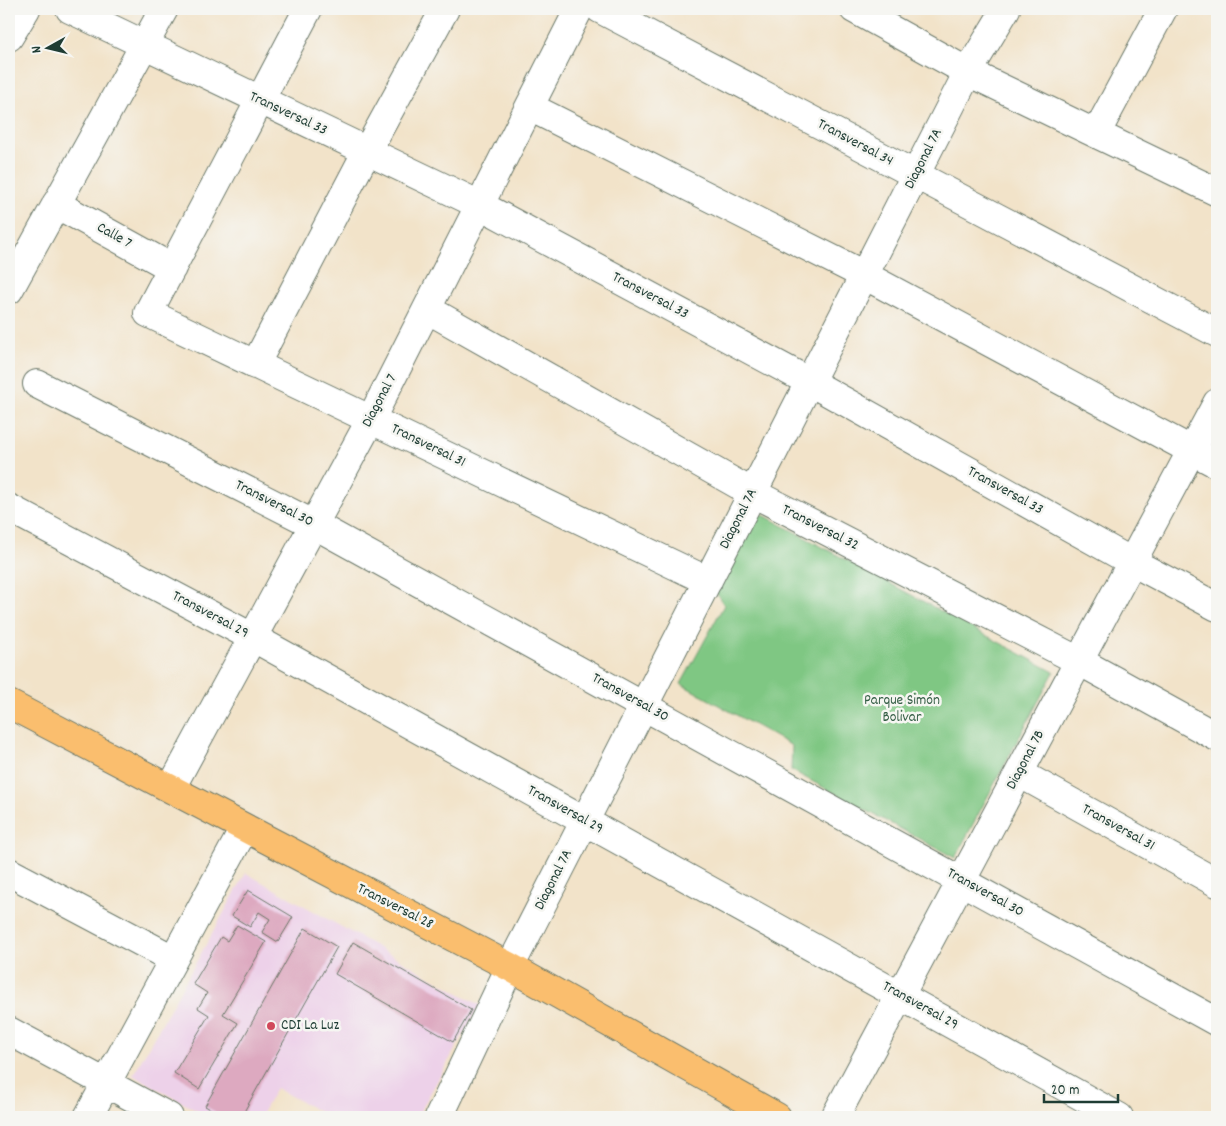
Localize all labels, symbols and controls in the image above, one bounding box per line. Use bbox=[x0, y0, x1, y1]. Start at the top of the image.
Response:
north arrow bbox=[22, 22, 72, 72]
text: N bbox=[27, 45, 47, 54]
street label: Transversal 33 bbox=[245, 86, 331, 142]
street label: Transversal 34 bbox=[813, 114, 897, 172]
street label: Diagonal 7A bbox=[899, 125, 949, 193]
street label: Calle 7 bbox=[92, 217, 136, 255]
street label: Transversal 33 bbox=[608, 267, 692, 325]
street label: Diagonal 7 bbox=[357, 370, 403, 432]
street label: Transversal 31 bbox=[387, 418, 469, 474]
street label: Transversal 33 bbox=[963, 461, 1047, 521]
street label: Transversal 30 bbox=[231, 475, 317, 533]
street label: Diagonal 7A bbox=[714, 485, 764, 553]
street label: Transversal 32 bbox=[778, 499, 862, 557]
street label: Transversal 29 bbox=[168, 586, 252, 644]
street label: Transversal 30 bbox=[587, 668, 673, 728]
park label: Parque Simón Bolivar bbox=[864, 690, 940, 729]
street label: Diagonal 7B bbox=[1001, 726, 1051, 794]
street label: Transversal 29 bbox=[523, 780, 607, 840]
street label: Transversal 31 bbox=[1077, 799, 1159, 857]
street label: Diagonal 7A bbox=[529, 846, 579, 914]
street label: Transversal 30 bbox=[942, 863, 1028, 923]
street label: Transversal 28 bbox=[353, 878, 437, 936]
street label: Transversal 29 bbox=[878, 976, 962, 1036]
place label: CDI La Luz bbox=[281, 1015, 339, 1037]
marker: CDI La Luz bbox=[265, 1020, 277, 1032]
scale bar bbox=[1044, 1071, 1117, 1103]
text: 20 m bbox=[1051, 1080, 1079, 1102]

